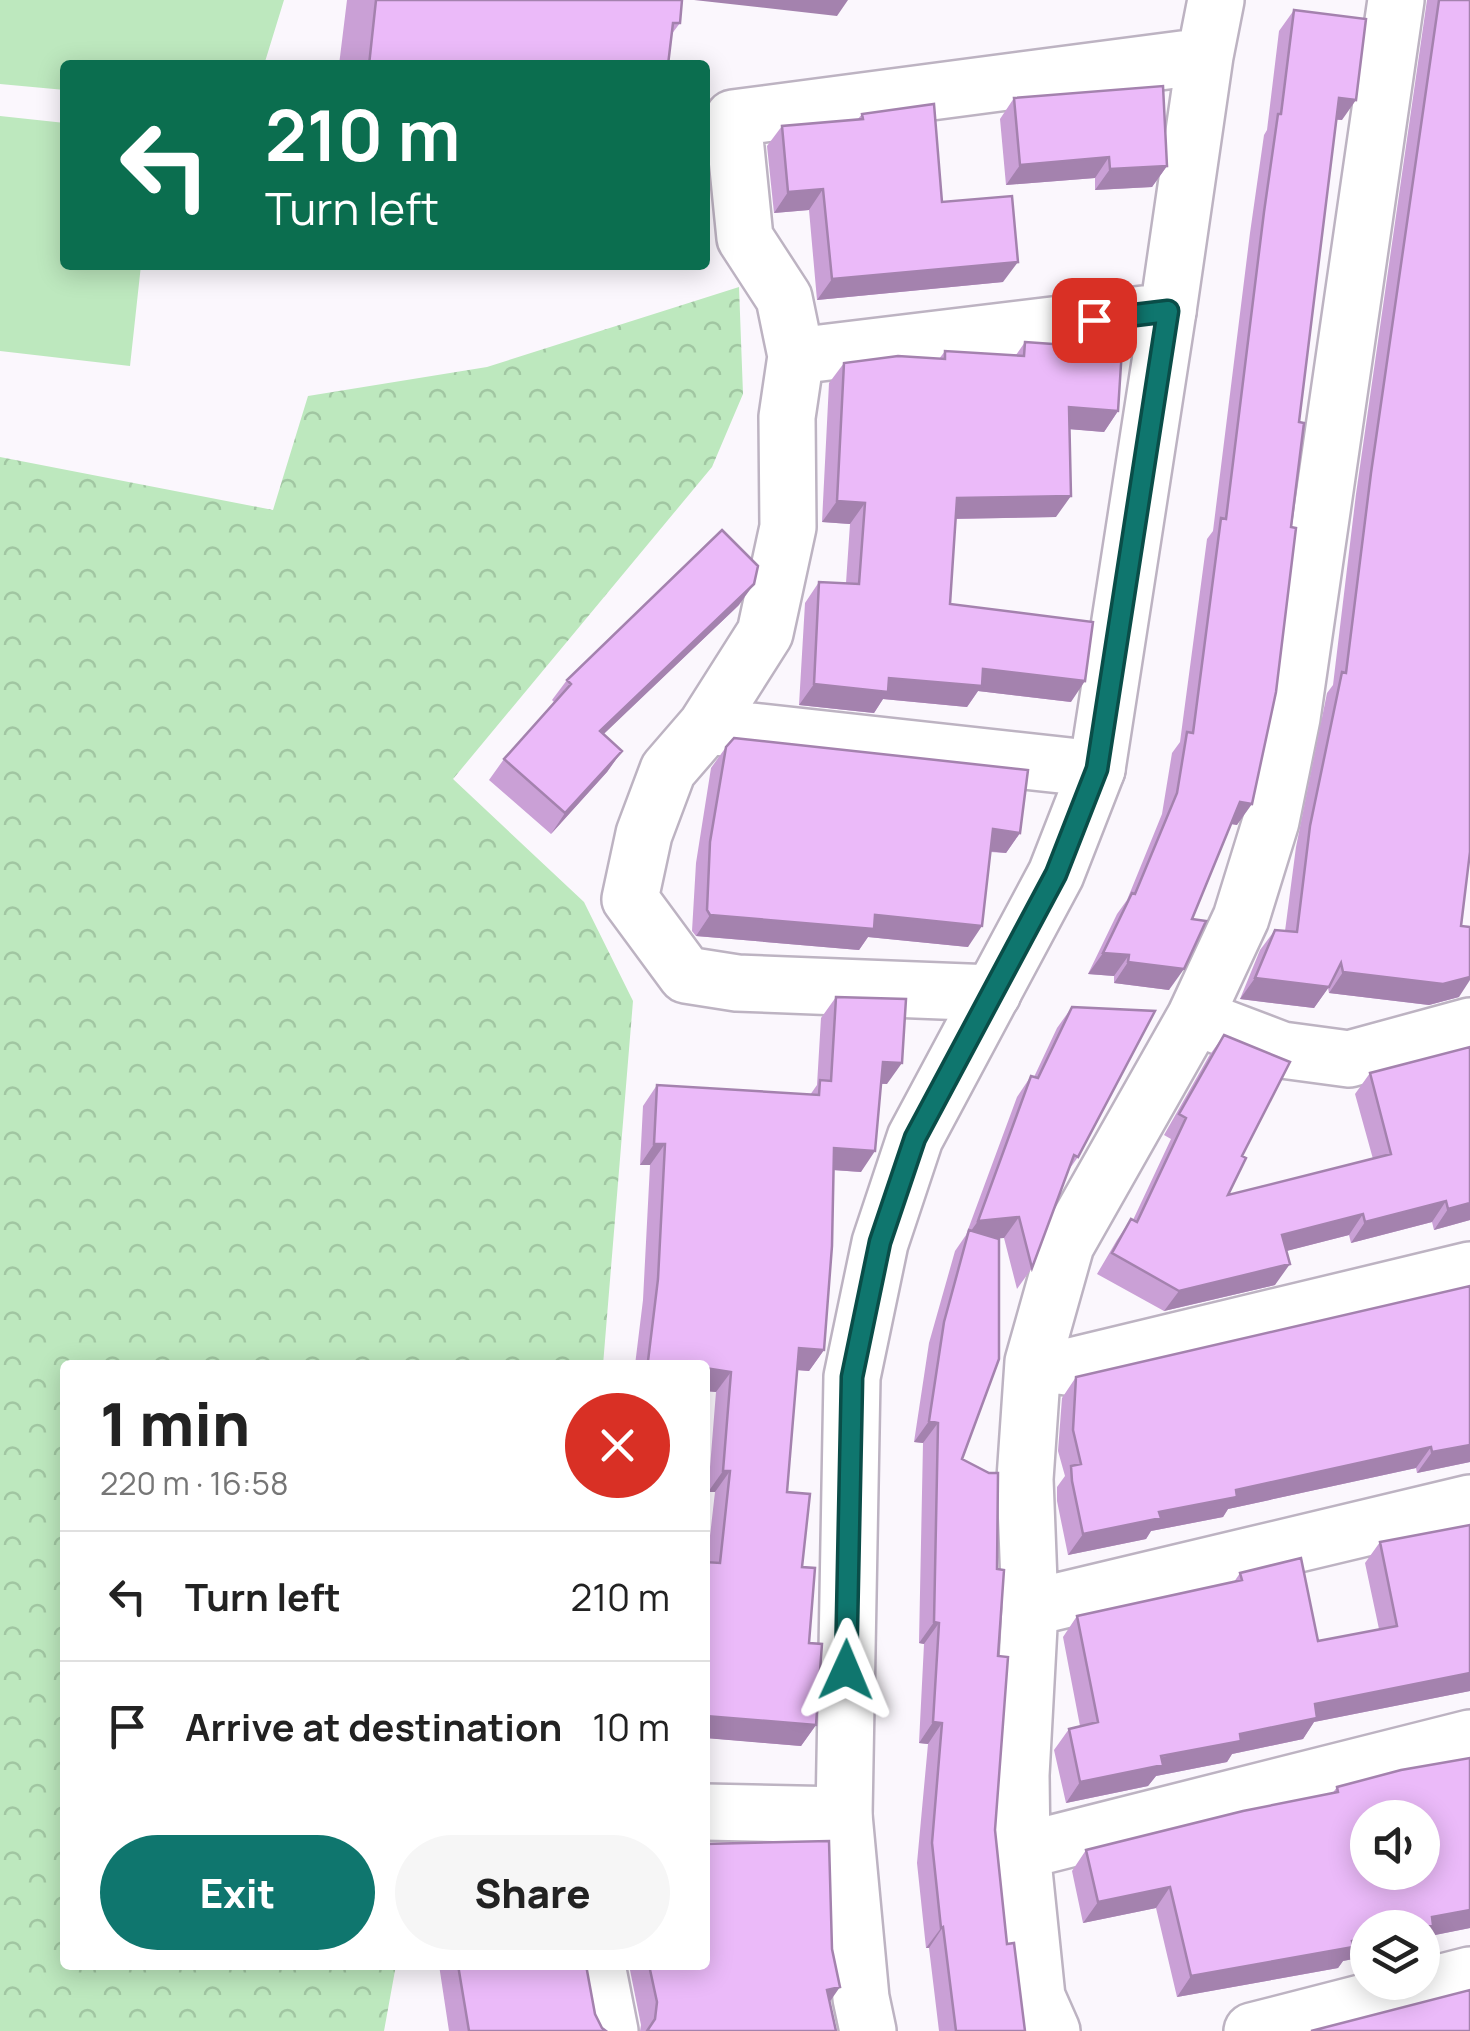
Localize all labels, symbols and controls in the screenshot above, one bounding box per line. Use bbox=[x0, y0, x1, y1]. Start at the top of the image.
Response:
text: 210 m bbox=[265, 86, 460, 182]
icon: left bbox=[100, 100, 230, 230]
text: Turn left bbox=[265, 177, 439, 239]
pin bbox=[1052, 278, 1137, 363]
icon: arrive bbox=[1067, 293, 1122, 348]
text: 1 min bbox=[100, 1382, 250, 1464]
button: close bbox=[565, 1393, 670, 1498]
text: 220 m · 16:58 bbox=[100, 1461, 289, 1505]
icon: left bbox=[100, 1569, 155, 1624]
text: Turn left bbox=[185, 1570, 341, 1622]
text: 210 m bbox=[571, 1570, 670, 1622]
position arrow bbox=[794, 1618, 898, 1722]
icon: arrive bbox=[100, 1699, 155, 1754]
text: Arrive at destination bbox=[185, 1700, 562, 1752]
text: 10 m bbox=[592, 1700, 670, 1752]
map controls bbox=[1350, 1800, 1440, 2000]
button: sound bbox=[1350, 1800, 1440, 1890]
button: Exit bbox=[100, 1835, 375, 1950]
button: Share bbox=[395, 1835, 670, 1950]
button: layers bbox=[1350, 1910, 1440, 2000]

